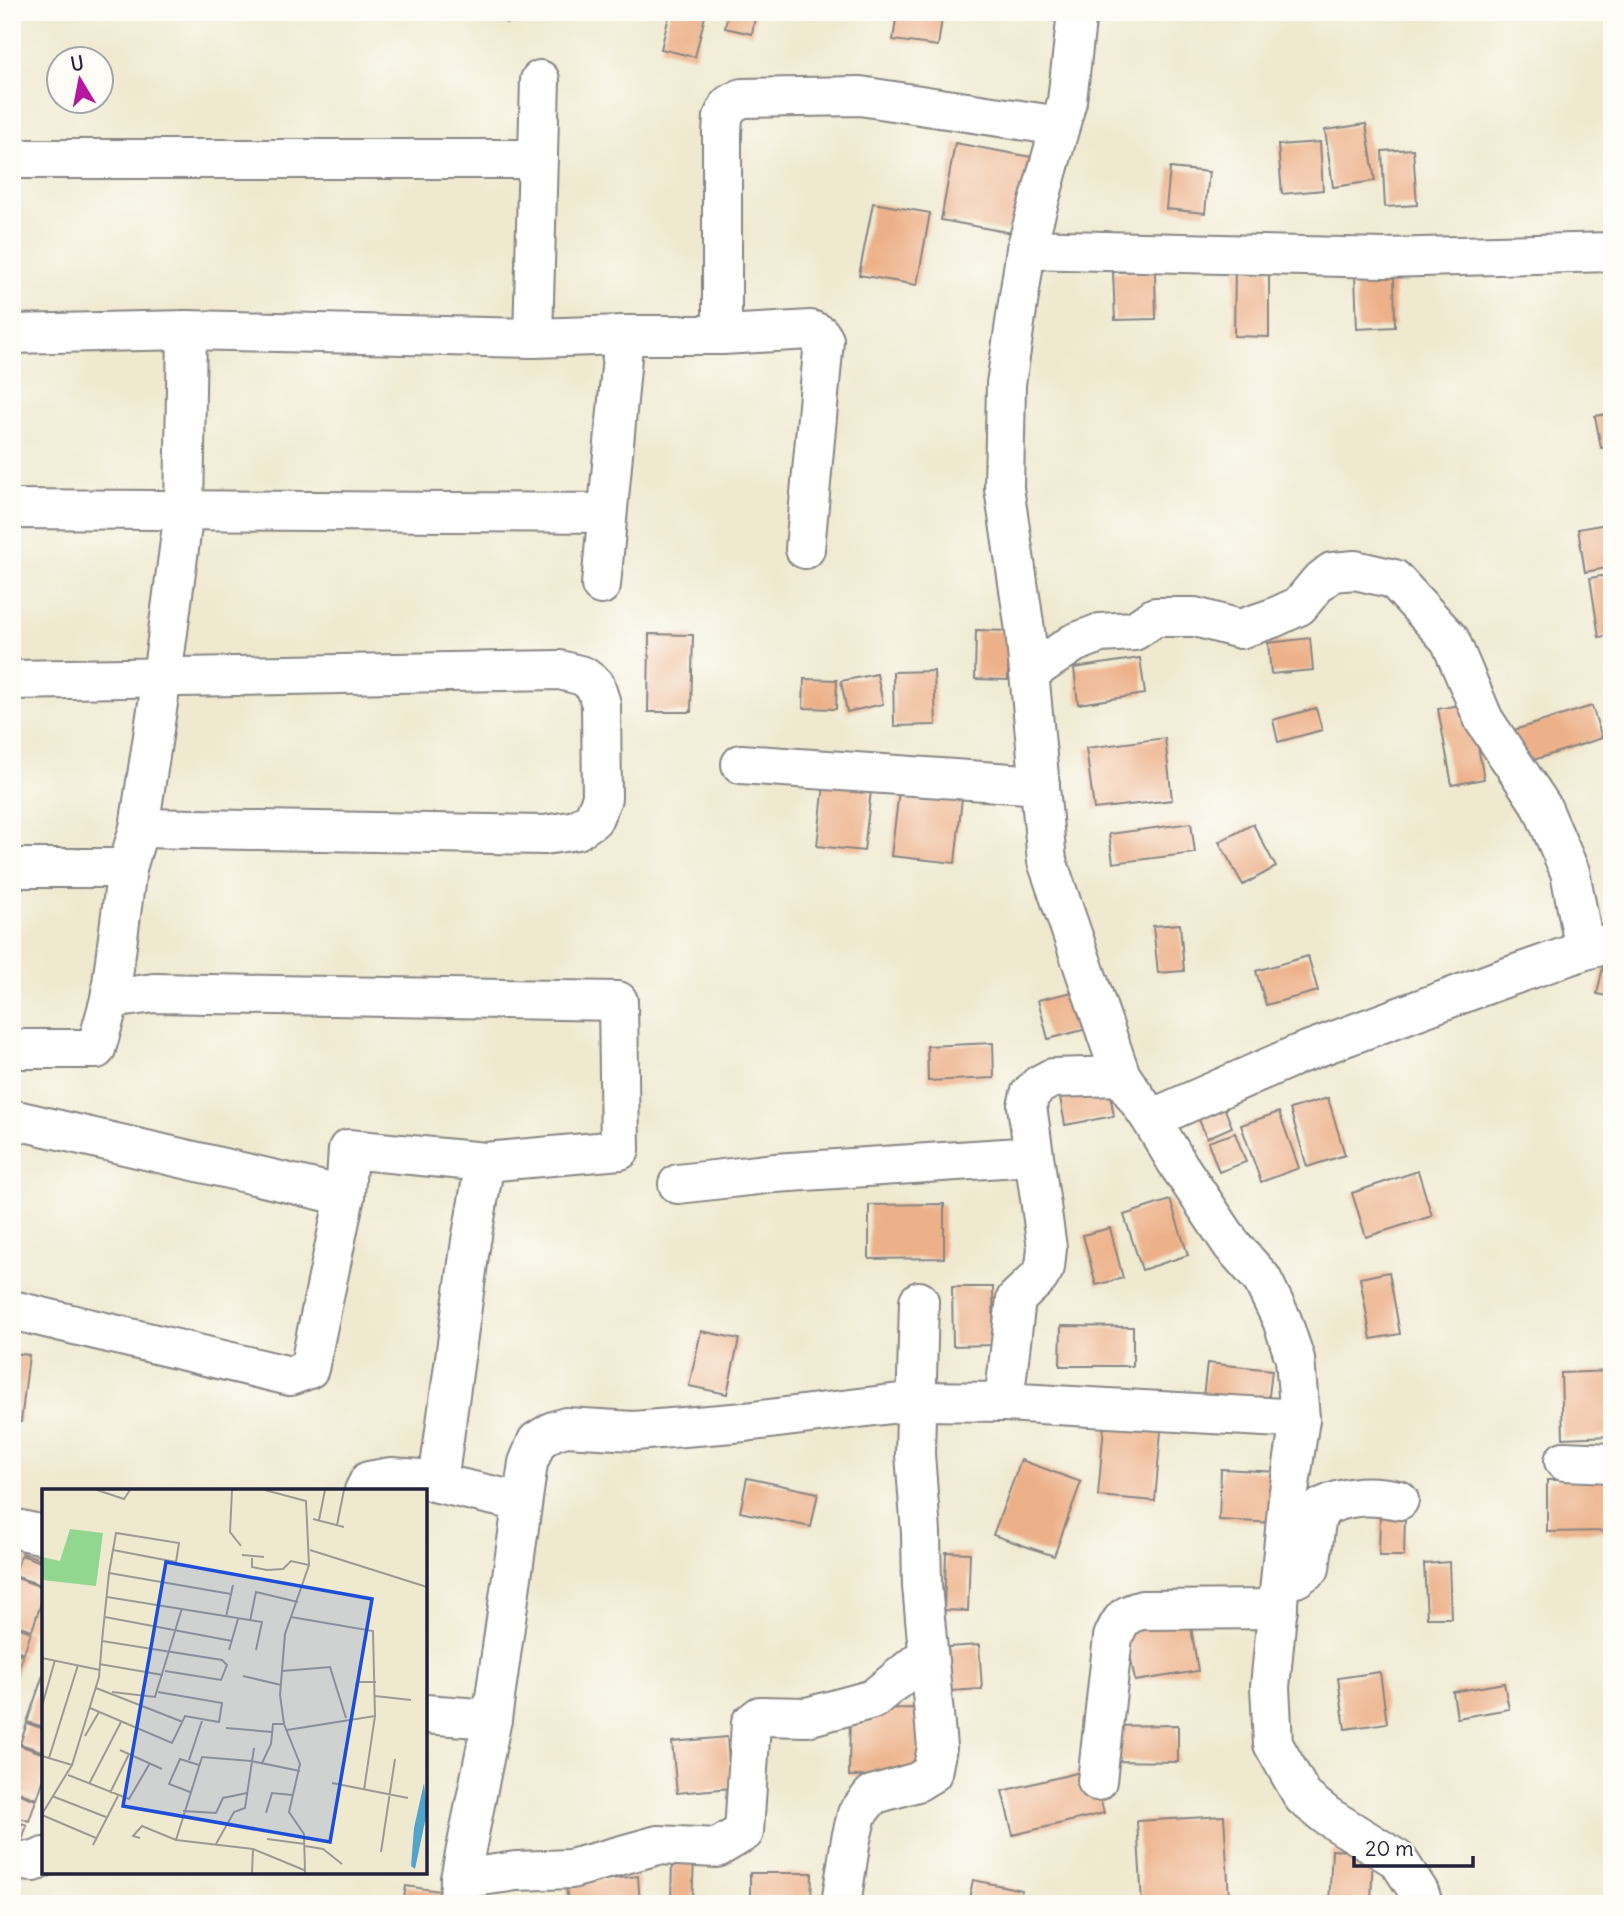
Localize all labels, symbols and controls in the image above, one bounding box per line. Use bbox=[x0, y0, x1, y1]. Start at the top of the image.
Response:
north arrow bbox=[46, 46, 116, 116]
text: U bbox=[69, 50, 86, 76]
inset map bbox=[42, 1489, 427, 1874]
scale bar bbox=[1354, 1825, 1474, 1869]
text: 20 m bbox=[1365, 1835, 1414, 1862]

